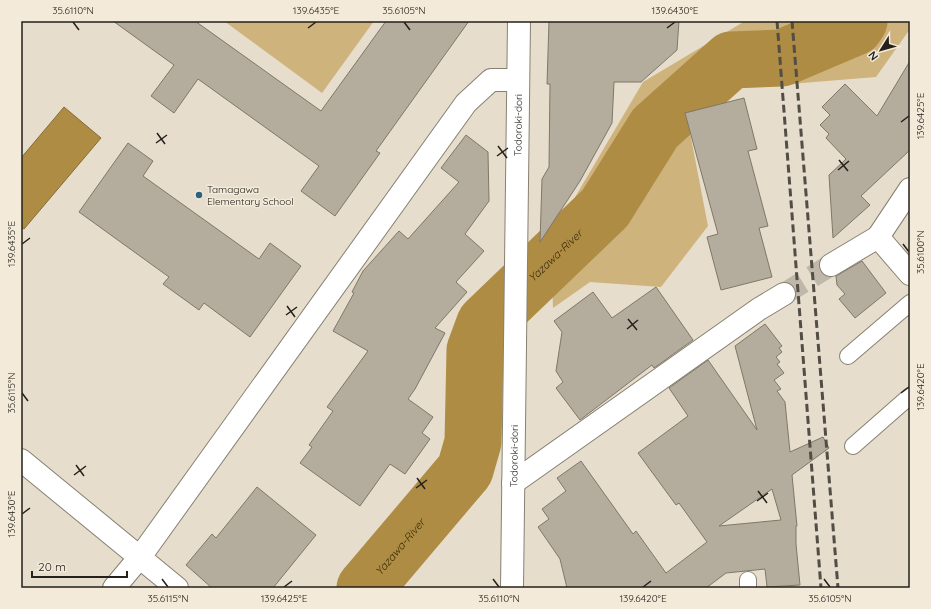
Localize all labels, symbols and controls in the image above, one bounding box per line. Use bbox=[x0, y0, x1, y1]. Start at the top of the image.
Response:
text: 35.6110°N bbox=[52, 4, 94, 17]
text: 139.6435°E bbox=[293, 4, 340, 17]
text: 35.6105°N bbox=[382, 4, 426, 17]
text: 139.6430°E bbox=[652, 4, 699, 17]
north arrow bbox=[861, 30, 901, 70]
text: N bbox=[865, 49, 881, 63]
text: 139.6425°E bbox=[914, 92, 927, 139]
street label: Todoroki-dori bbox=[511, 94, 525, 156]
place label: Tamagawa Elementary School bbox=[207, 183, 294, 208]
marker: Tamagawa Elementary School bbox=[194, 190, 204, 200]
text: 139.6435°E bbox=[5, 220, 18, 267]
water label: Yazawa-River bbox=[525, 225, 587, 285]
text: 35.6100°N bbox=[914, 230, 927, 274]
text: 139.6420°E bbox=[914, 363, 927, 411]
text: 35.6115°N bbox=[5, 372, 18, 414]
street label: Todoroki-dori bbox=[507, 425, 521, 487]
text: 139.6430°E bbox=[5, 490, 18, 537]
water label: Yazawa-River bbox=[372, 514, 429, 578]
scale bar bbox=[32, 553, 127, 579]
text: 20 m bbox=[38, 559, 66, 574]
text: 35.6115°N bbox=[147, 592, 189, 605]
text: 139.6425°E bbox=[261, 592, 308, 605]
text: 35.6110°N bbox=[478, 592, 520, 605]
text: 139.6420°E bbox=[619, 592, 667, 605]
text: 35.6105°N bbox=[808, 592, 852, 605]

